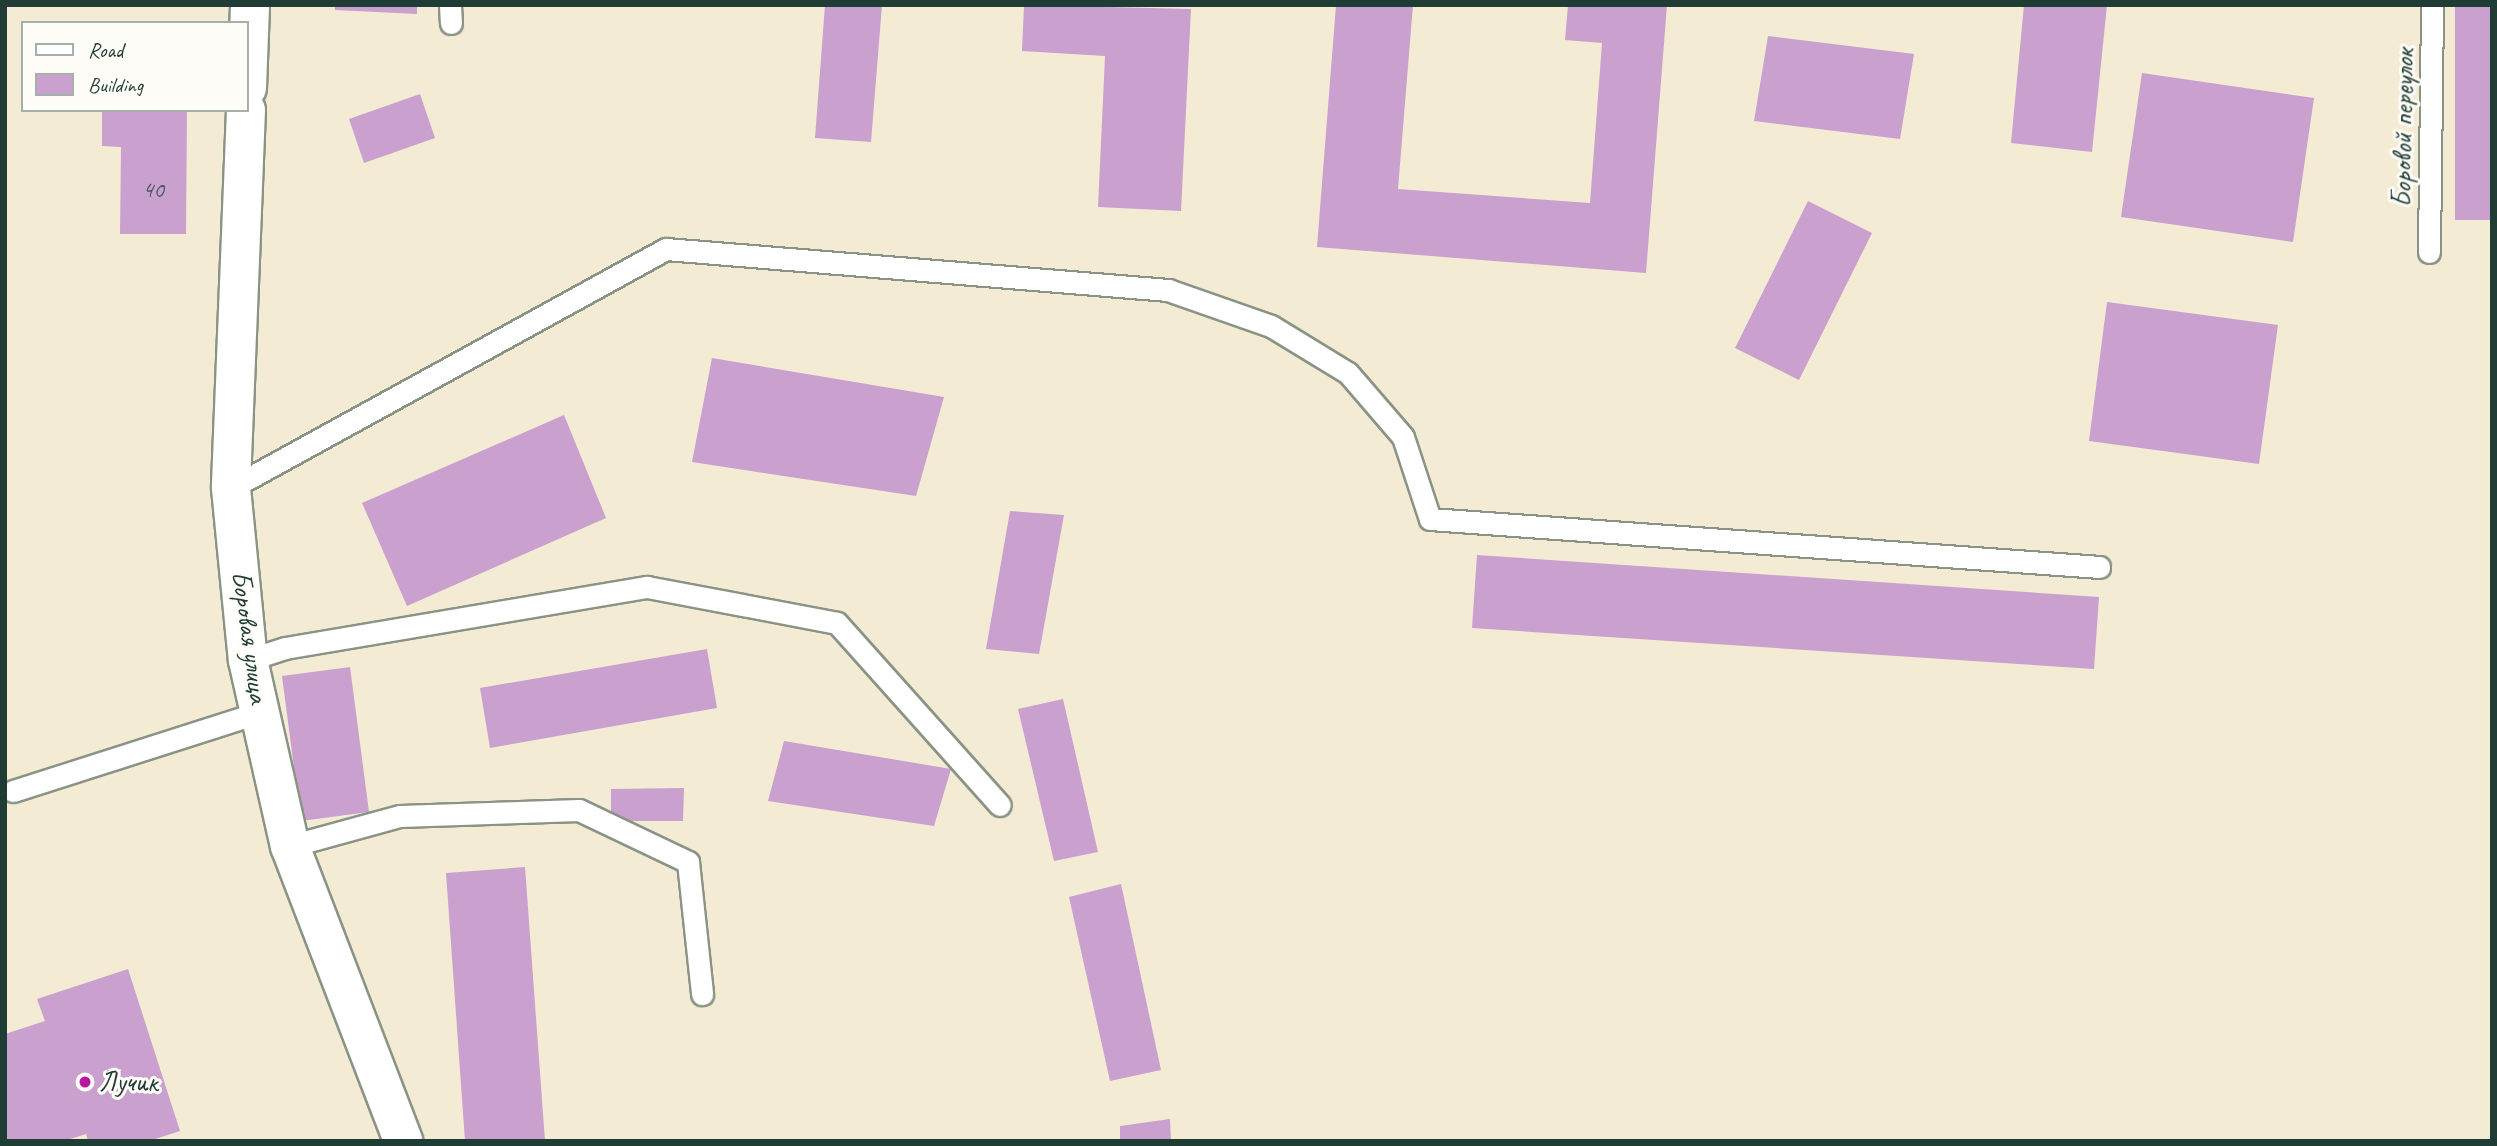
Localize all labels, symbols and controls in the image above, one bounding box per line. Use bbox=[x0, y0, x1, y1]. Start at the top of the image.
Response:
legend bbox=[21, 21, 248, 112]
text: Road bbox=[88, 37, 123, 63]
street label: Боровой переулок bbox=[2385, 48, 2421, 208]
text: Building bbox=[88, 72, 143, 98]
house number: 40 bbox=[142, 176, 164, 204]
street label: Боровая улица bbox=[224, 568, 276, 706]
place label: Лучик bbox=[99, 1065, 157, 1099]
marker: Лучик bbox=[77, 1074, 93, 1090]

